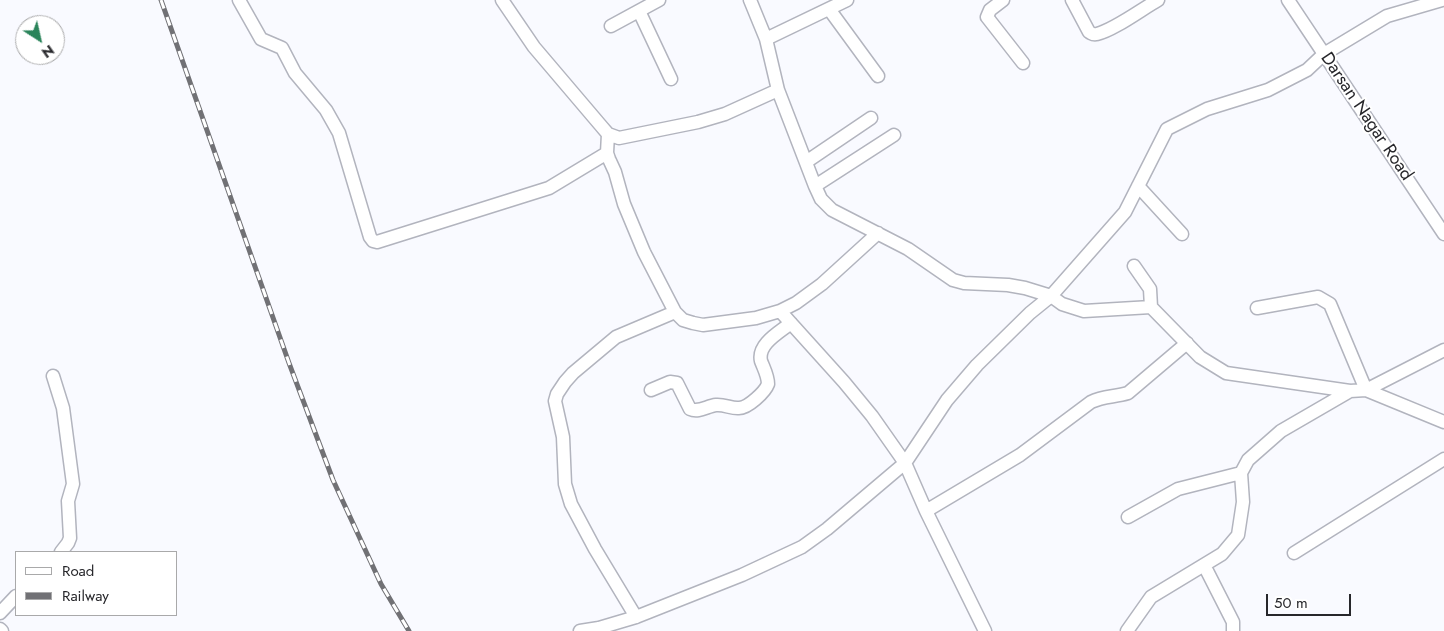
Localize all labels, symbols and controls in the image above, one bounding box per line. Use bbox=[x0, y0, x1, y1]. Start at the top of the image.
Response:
north arrow bbox=[15, 15, 65, 65]
text: N bbox=[38, 40, 58, 63]
street label: Darsan Nagar Road bbox=[1315, 49, 1417, 185]
legend bbox=[15, 551, 178, 616]
text: Road bbox=[62, 560, 94, 582]
scale bar bbox=[1269, 584, 1354, 616]
text: Railway bbox=[62, 585, 109, 607]
text: 50 m bbox=[1274, 592, 1308, 614]

